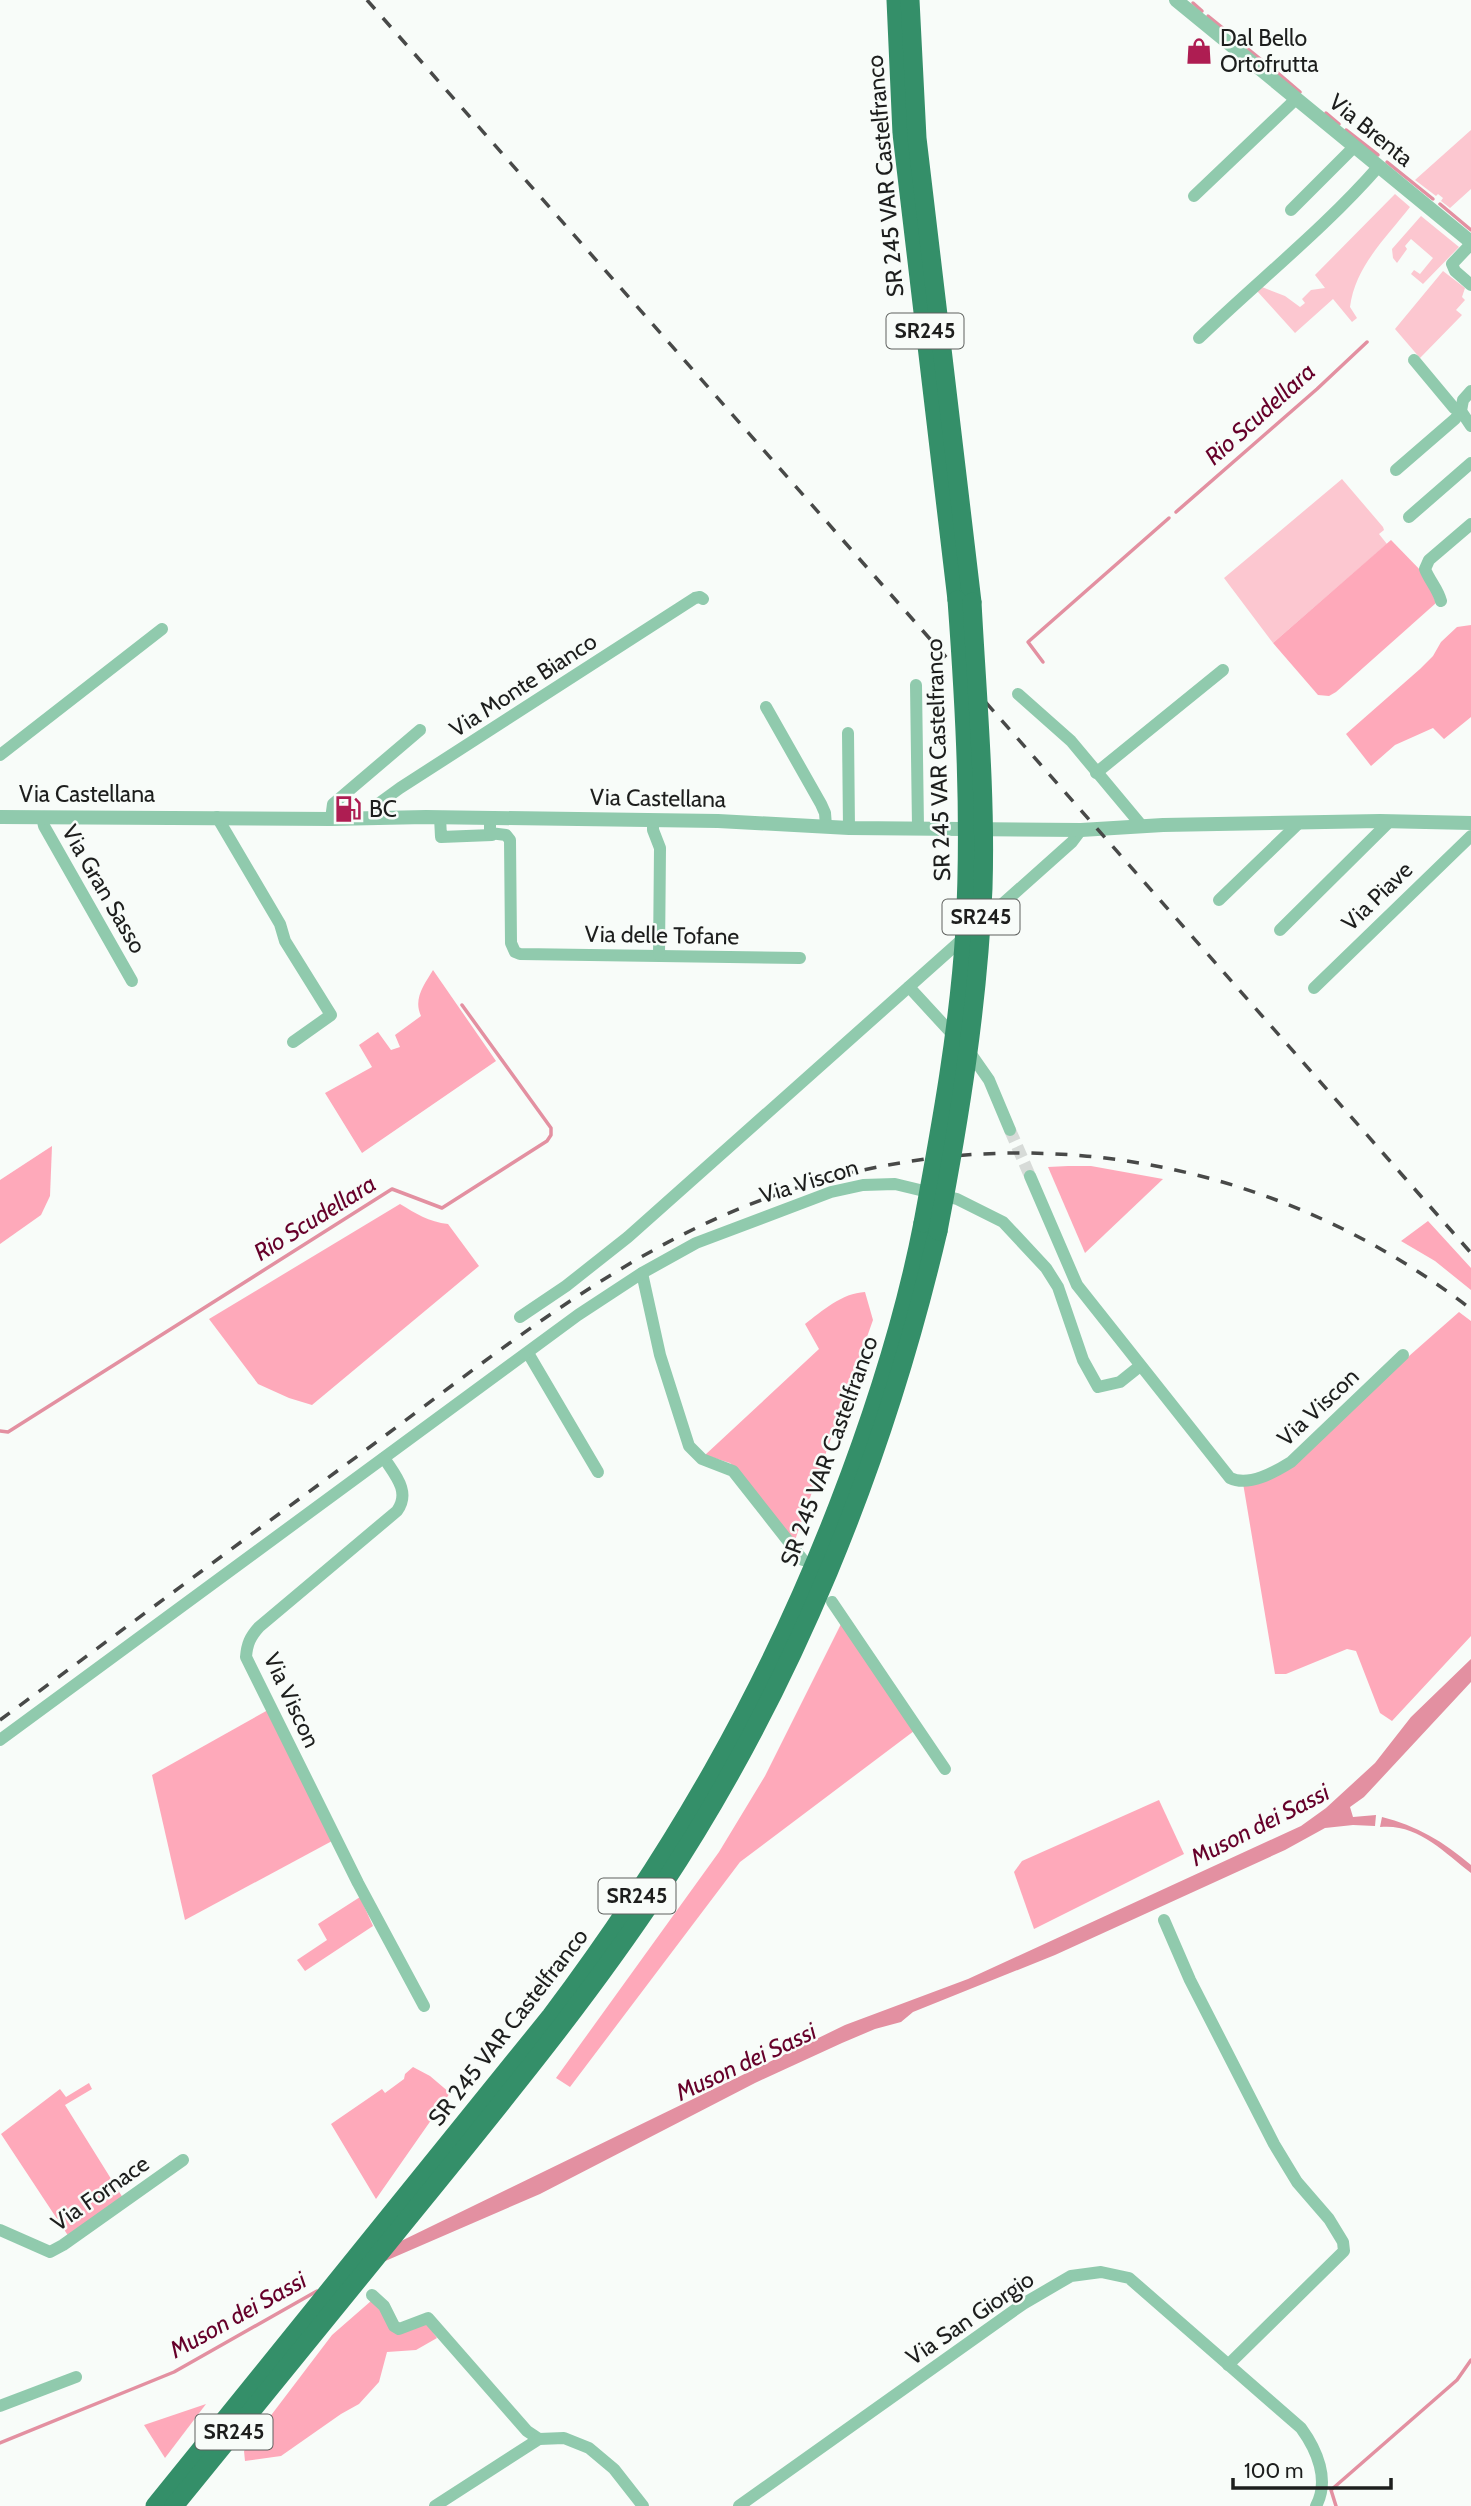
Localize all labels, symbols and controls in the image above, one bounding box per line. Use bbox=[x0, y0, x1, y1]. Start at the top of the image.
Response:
place label: Dal Bello Ortofrutta bbox=[1220, 24, 1319, 78]
shop icon: Dal Bello Ortofrutta bbox=[1184, 36, 1214, 66]
street label: SR 245 VAR Castelfranco bbox=[860, 54, 910, 298]
street label: Via Brenta bbox=[1323, 88, 1419, 172]
road number: SR245 bbox=[886, 314, 964, 348]
water label: Rio Scudellara bbox=[1199, 357, 1321, 471]
street label: Via Monte Bianco bbox=[444, 627, 602, 743]
street label: SR 245 VAR Castelfranco bbox=[920, 638, 956, 882]
street label: Via Castellana bbox=[19, 780, 155, 808]
street label: Via Castellana bbox=[590, 783, 726, 813]
fuel station icon: BC bbox=[333, 794, 363, 824]
place label: BC bbox=[369, 795, 397, 823]
street label: Via Gran Sasso bbox=[56, 820, 152, 958]
street label: Via Piave bbox=[1336, 855, 1418, 936]
road number: SR245 bbox=[942, 900, 1020, 934]
street label: Via delle Tofane bbox=[585, 920, 740, 950]
street label: Via Viscon bbox=[756, 1153, 862, 1209]
water label: Rio Scudellara bbox=[248, 1169, 381, 1267]
street label: SR 245 VAR Castelfranco bbox=[774, 1332, 884, 1570]
street label: Via Viscon bbox=[1271, 1362, 1365, 1452]
street label: Via Viscon bbox=[258, 1648, 326, 1752]
water label: Muson dei Sassi bbox=[1185, 1777, 1335, 1872]
road number: SR245 bbox=[598, 1878, 676, 1913]
street label: SR 245 VAR Castelfranco bbox=[422, 1923, 594, 2131]
water label: Muson dei Sassi bbox=[670, 2016, 821, 2107]
street label: Via Fornace bbox=[46, 2149, 155, 2237]
water label: Muson dei Sassi bbox=[164, 2265, 312, 2365]
street label: Via San Giorgio bbox=[901, 2265, 1039, 2371]
road number: SR245 bbox=[196, 2414, 272, 2450]
scale bar bbox=[1233, 2446, 1390, 2490]
text: 100 m bbox=[1244, 2458, 1303, 2483]

